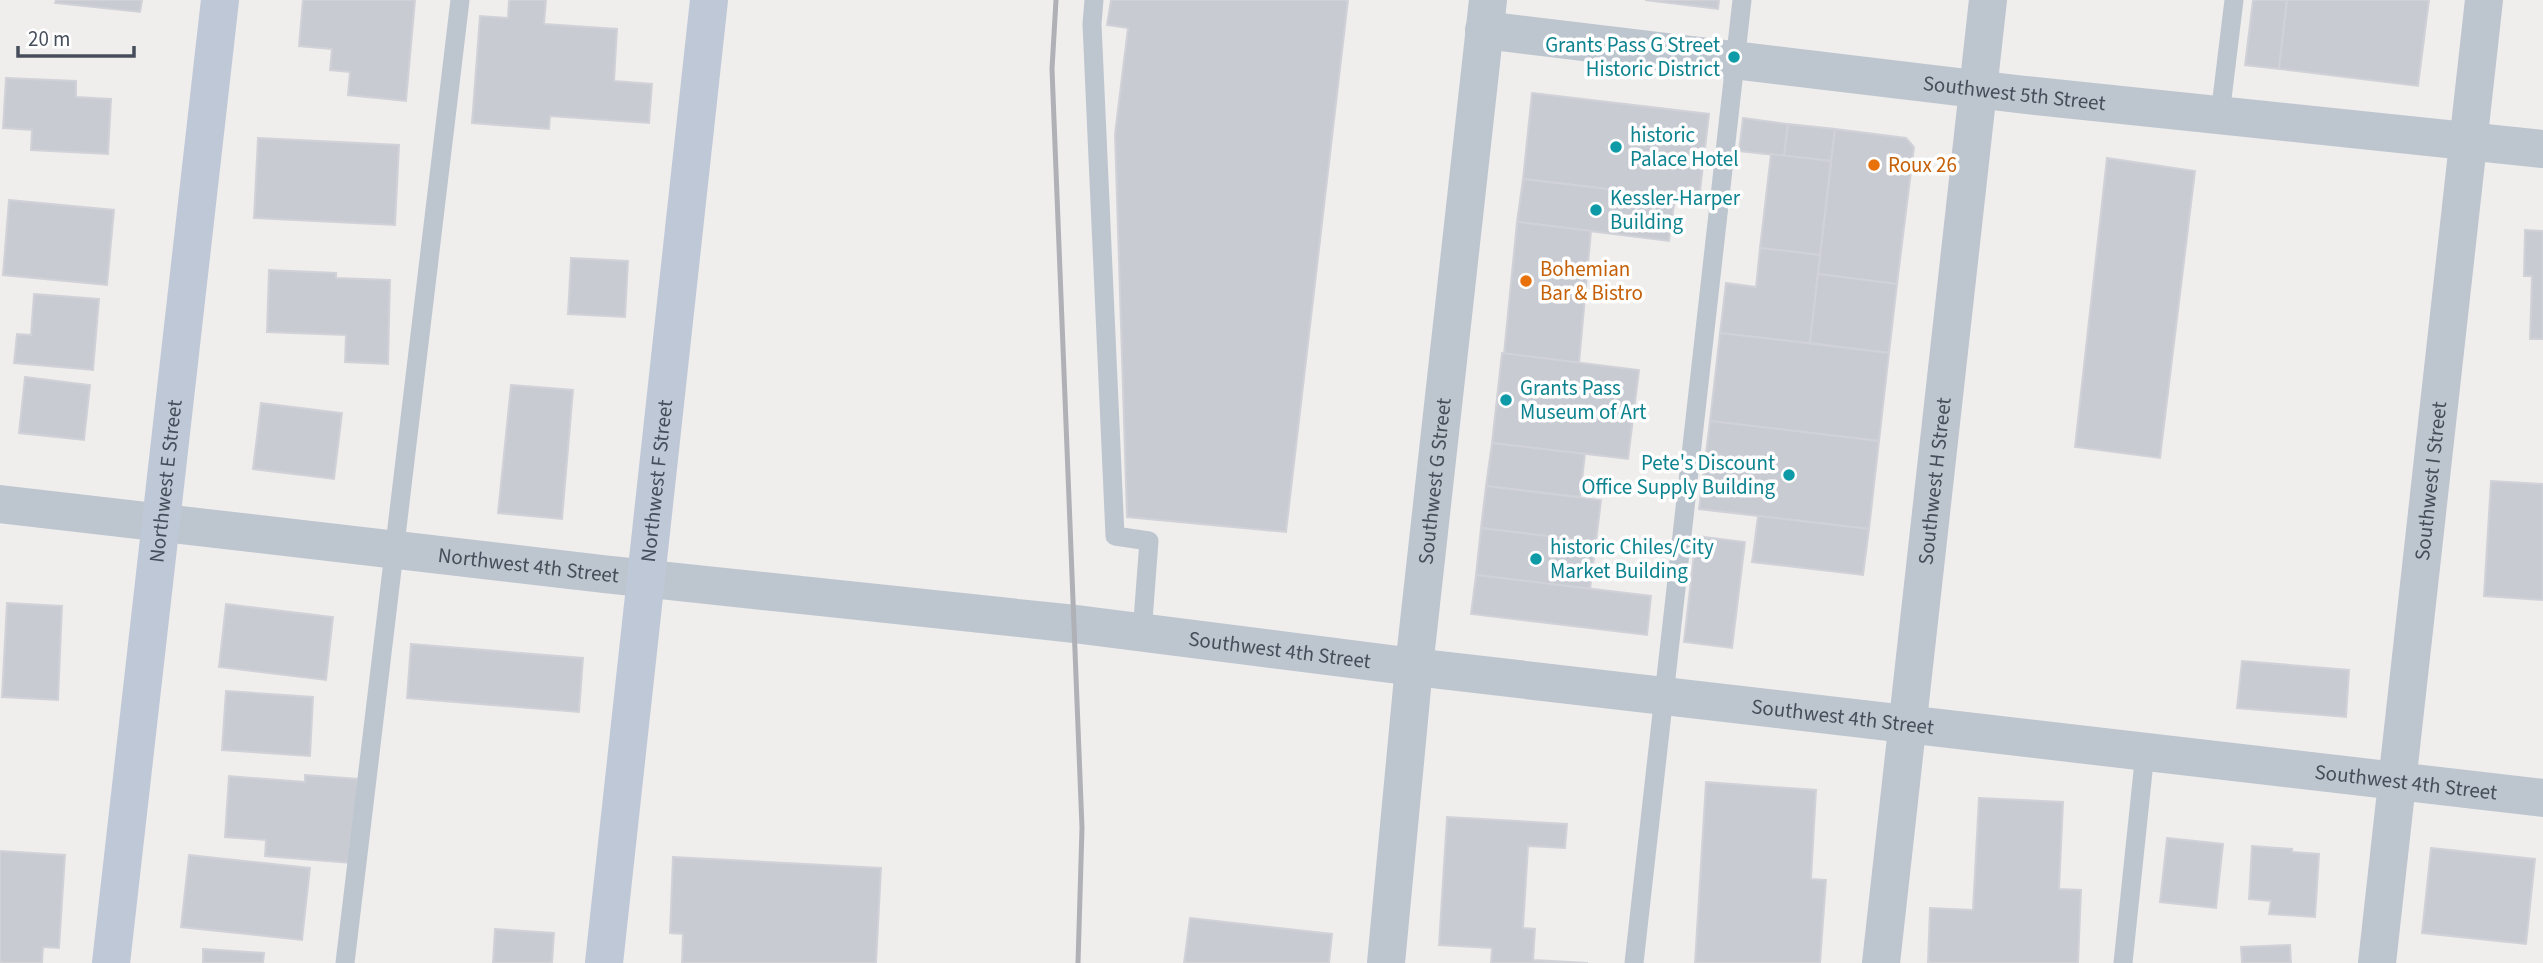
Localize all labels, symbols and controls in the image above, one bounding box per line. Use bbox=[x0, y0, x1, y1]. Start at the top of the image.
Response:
scale bar bbox=[18, 14, 133, 58]
text: 20 m bbox=[28, 24, 70, 54]
place label: Grants Pass G Street Historic District bbox=[1545, 30, 1720, 84]
marker: Grants Pass G Street Historic District bbox=[1726, 49, 1742, 65]
street label: Southwest 5th Street bbox=[1921, 68, 2107, 118]
place label: historic Palace Hotel bbox=[1630, 120, 1739, 174]
marker: historic Palace Hotel bbox=[1608, 139, 1624, 155]
place label: Roux 26 bbox=[1888, 150, 1957, 180]
marker: Roux 26 bbox=[1866, 157, 1882, 173]
place label: Kessler-Harper Building bbox=[1610, 183, 1741, 237]
marker: Kessler-Harper Building bbox=[1588, 202, 1604, 218]
place label: Bohemian Bar & Bistro bbox=[1540, 254, 1643, 308]
marker: Bohemian Bar & Bistro bbox=[1518, 273, 1534, 289]
place label: Grants Pass Museum of Art bbox=[1520, 373, 1646, 427]
marker: Grants Pass Museum of Art bbox=[1498, 392, 1514, 408]
street label: Southwest G Street bbox=[1410, 396, 1459, 566]
street label: Southwest H Street bbox=[1910, 396, 1959, 566]
street label: Northwest E Street bbox=[141, 398, 190, 564]
street label: Northwest F Street bbox=[633, 398, 680, 564]
street label: Southwest I Street bbox=[2407, 400, 2454, 562]
place label: Pete's Discount Office Supply Building bbox=[1582, 448, 1775, 502]
marker: Pete's Discount Office Supply Building bbox=[1781, 467, 1797, 483]
place label: historic Chiles/City Market Building bbox=[1550, 532, 1714, 586]
street label: Northwest 4th Street bbox=[436, 540, 620, 591]
marker: historic Chiles/City Market Building bbox=[1528, 551, 1544, 567]
street label: Southwest 4th Street bbox=[1187, 624, 1373, 676]
street label: Southwest 4th Street bbox=[1750, 691, 1936, 742]
street label: Southwest 4th Street bbox=[2313, 757, 2499, 808]

